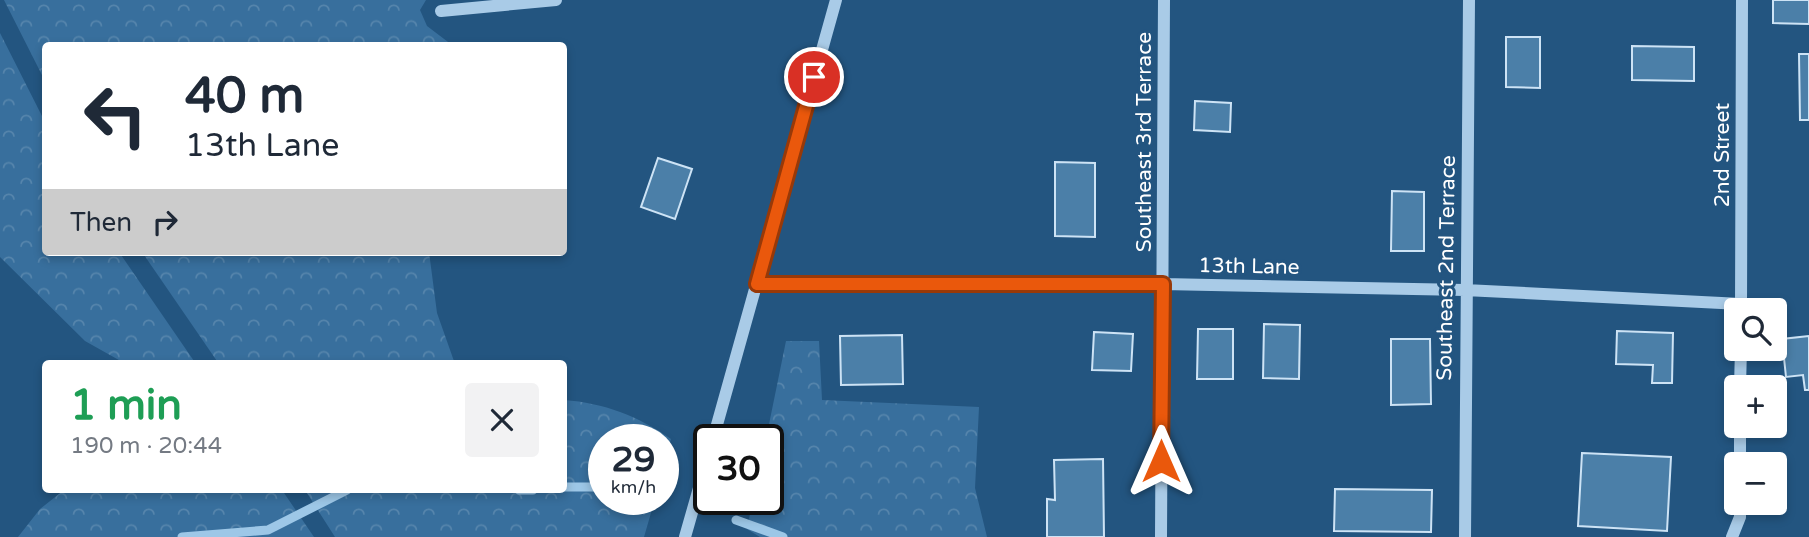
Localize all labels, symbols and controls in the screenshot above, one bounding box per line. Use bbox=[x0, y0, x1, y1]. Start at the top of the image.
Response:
street label: Southeast 3rd Terrace bbox=[1132, 32, 1157, 252]
pin bbox=[784, 47, 844, 107]
icon: arrive bbox=[795, 58, 833, 96]
text: 40 m bbox=[185, 67, 304, 126]
icon: left bbox=[70, 70, 161, 161]
street label: 2nd Street bbox=[1710, 103, 1735, 207]
text: 13th Lane bbox=[185, 127, 339, 165]
street label: Southeast 2nd Terrace bbox=[1432, 155, 1461, 381]
icon: right bbox=[146, 203, 184, 241]
text: Then bbox=[70, 207, 132, 238]
street label: 13th Lane bbox=[1198, 253, 1300, 280]
map controls bbox=[1724, 298, 1787, 515]
button: search bbox=[1724, 298, 1787, 361]
button: + bbox=[1724, 375, 1787, 438]
text: 1 min bbox=[70, 380, 182, 431]
button: close bbox=[465, 383, 539, 457]
speed limit sign: 30 bbox=[693, 424, 784, 515]
position arrow bbox=[1124, 424, 1198, 498]
text: 190 m · 20:44 bbox=[70, 432, 222, 460]
text: 29 bbox=[612, 439, 655, 481]
button: − bbox=[1724, 452, 1787, 515]
text: km/h bbox=[611, 476, 656, 498]

